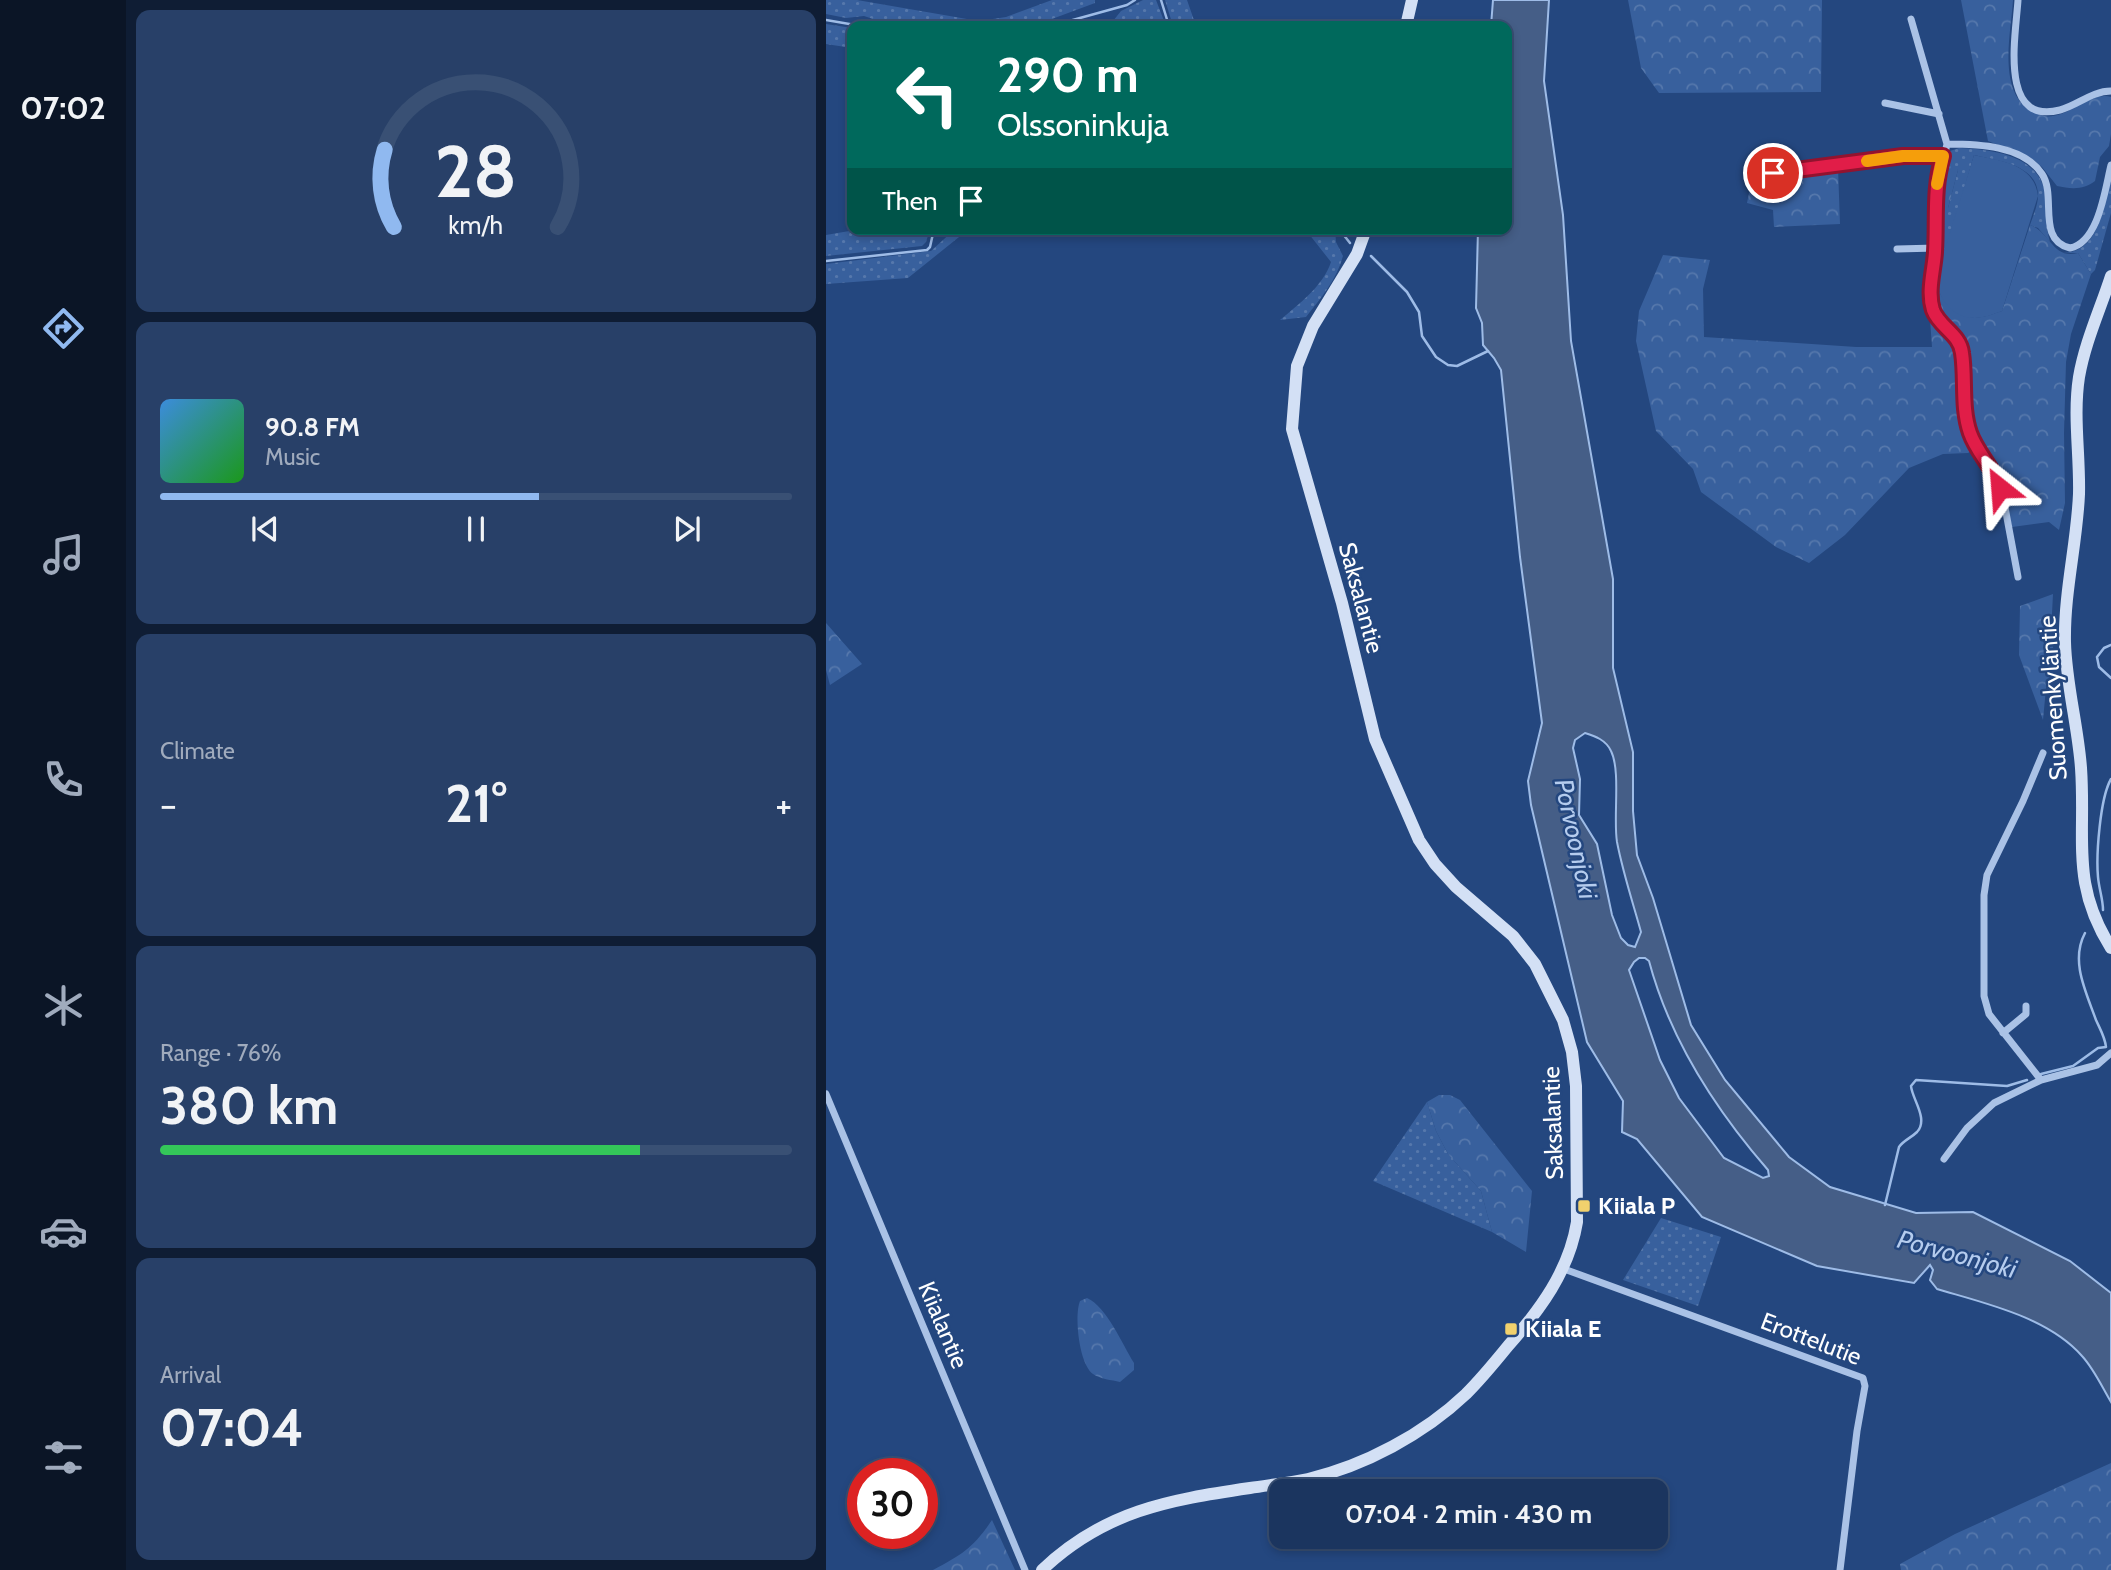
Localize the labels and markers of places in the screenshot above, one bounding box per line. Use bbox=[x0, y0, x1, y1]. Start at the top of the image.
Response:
pin bbox=[1743, 143, 1803, 203]
place label: Kiiala P bbox=[1598, 1191, 1675, 1220]
marker: Kiiala P bbox=[1576, 1198, 1592, 1214]
place label: Kiiala E bbox=[1525, 1314, 1602, 1343]
marker: Kiiala E bbox=[1503, 1321, 1519, 1337]

